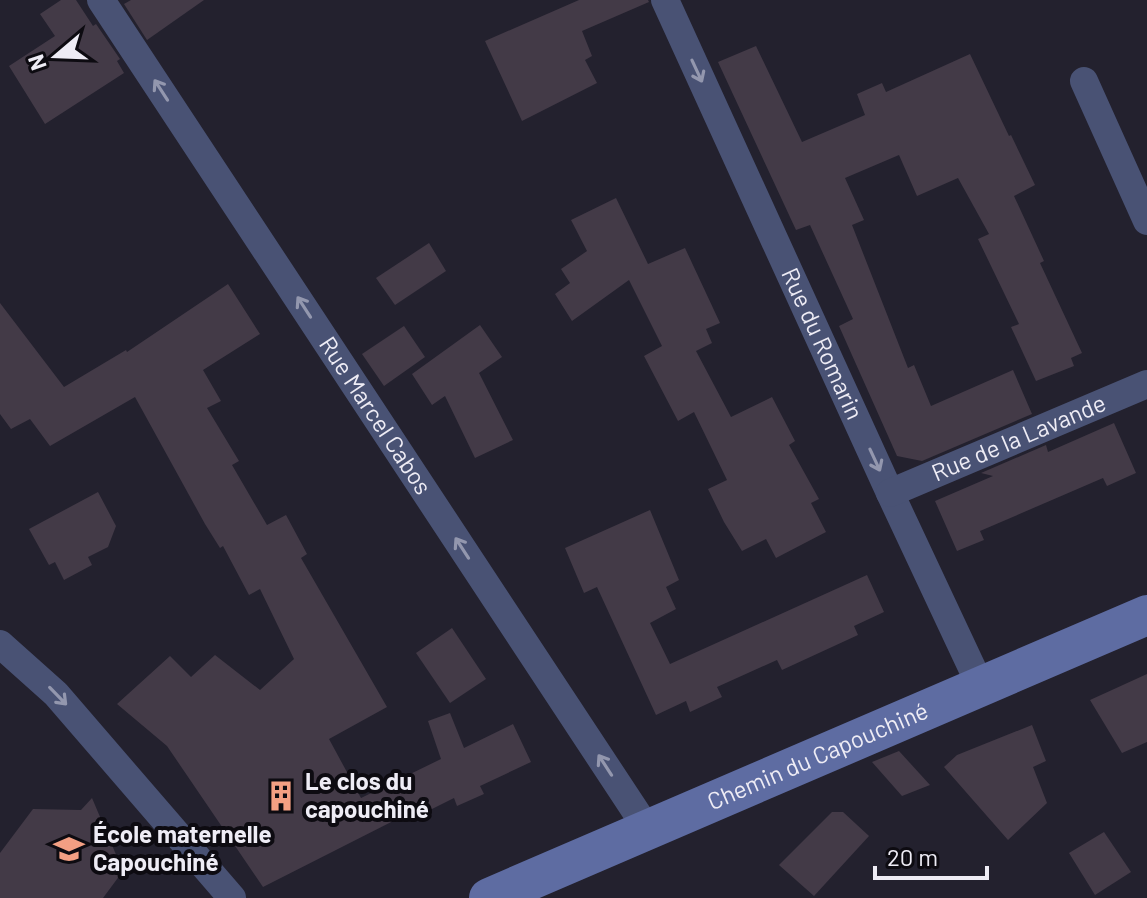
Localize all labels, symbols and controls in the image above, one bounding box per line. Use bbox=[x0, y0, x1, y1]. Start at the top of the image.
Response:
north arrow bbox=[16, 16, 96, 96]
text: N bbox=[21, 52, 51, 74]
one-way arrow bbox=[690, 59, 705, 83]
one-way arrow bbox=[152, 79, 168, 102]
street label: Rue du Romarin bbox=[776, 263, 870, 424]
one-way arrow bbox=[295, 297, 312, 319]
street label: Rue Marcel Cabos bbox=[314, 331, 439, 499]
street label: Rue de la Lavande bbox=[927, 387, 1110, 487]
one-way arrow bbox=[868, 448, 883, 472]
one-way arrow bbox=[454, 537, 470, 559]
one-way arrow bbox=[48, 686, 66, 706]
street label: Chemin du Capouchiné bbox=[702, 695, 932, 815]
one-way arrow bbox=[597, 754, 613, 777]
place label: Le clos du capouchiné bbox=[305, 766, 429, 823]
building icon: Le clos du capouchiné bbox=[264, 779, 298, 813]
place label: École maternelle Capouchiné bbox=[93, 819, 272, 876]
scale bar bbox=[875, 830, 987, 880]
school or university icon: École maternelle Capouchiné bbox=[52, 832, 86, 866]
text: 20 m bbox=[887, 842, 938, 871]

